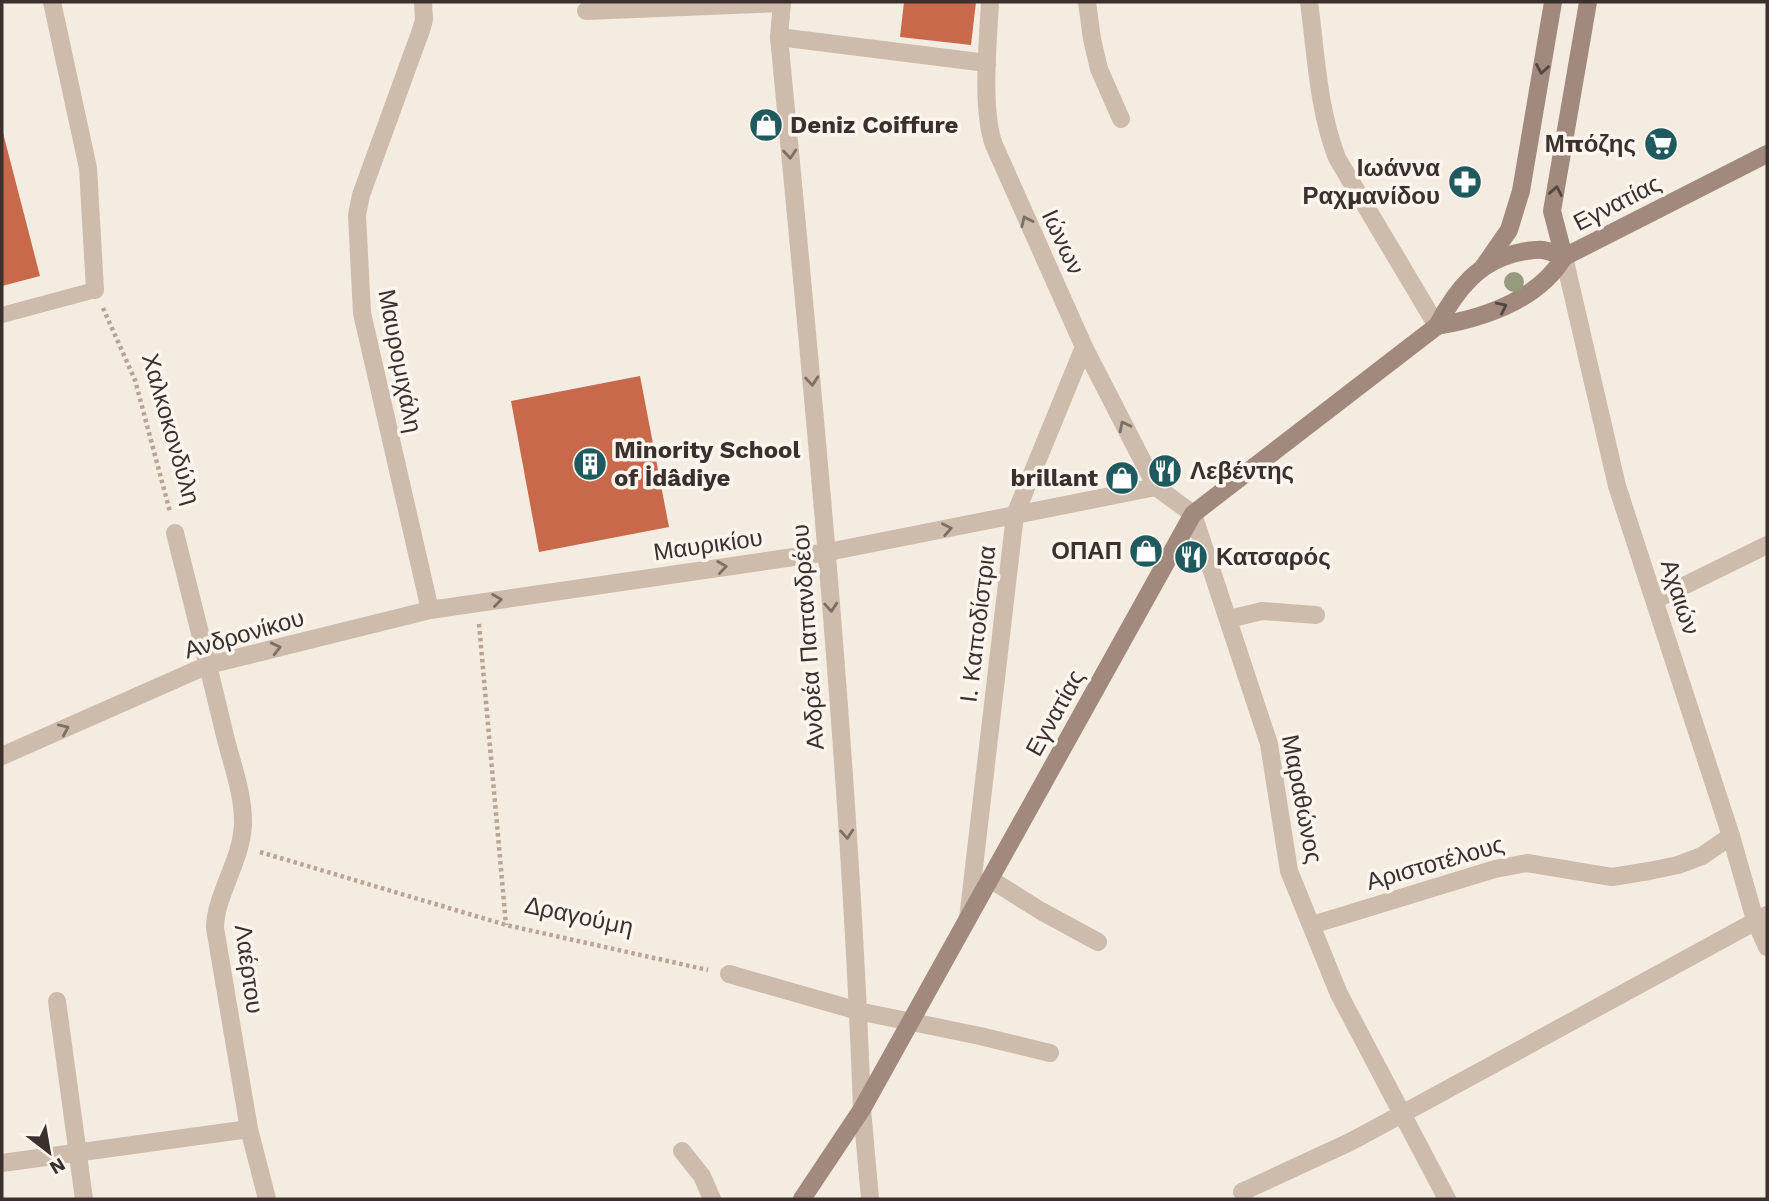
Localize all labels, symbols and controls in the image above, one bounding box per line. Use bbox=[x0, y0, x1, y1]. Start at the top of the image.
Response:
one-way arrow bbox=[1535, 63, 1550, 75]
shop icon: Deniz Coiffure bbox=[747, 106, 785, 144]
place label: Deniz Coiffure bbox=[790, 111, 959, 139]
supermarket icon: Μπόζης bbox=[1642, 125, 1680, 163]
place label: Μπόζης bbox=[1545, 130, 1636, 158]
one-way arrow bbox=[782, 149, 797, 160]
place label: Ιωάννα Ραχμανίδου bbox=[1303, 154, 1440, 210]
pharmacy icon: Ιωάννα Ραχμανίδου bbox=[1446, 163, 1484, 201]
street label: Εγνατίας bbox=[1569, 169, 1665, 237]
one-way arrow bbox=[1548, 185, 1563, 197]
street label: Ιώνων bbox=[1036, 205, 1090, 279]
one-way arrow bbox=[1020, 216, 1034, 228]
street label: Μαυρομιχάλη bbox=[372, 287, 428, 435]
one-way arrow bbox=[1495, 302, 1507, 316]
street label: Χαλκοκονδύλη bbox=[136, 350, 206, 508]
one-way arrow bbox=[804, 375, 819, 386]
one-way arrow bbox=[1119, 421, 1133, 433]
place label: Minority School of İdâdiye bbox=[614, 436, 800, 492]
building icon: Minority School of İdâdiye bbox=[571, 445, 609, 483]
restaurant icon: Λεβέντης bbox=[1146, 452, 1184, 490]
place label: Λεβέντης bbox=[1190, 457, 1294, 485]
shop icon: brillant bbox=[1103, 459, 1141, 497]
place label: brillant bbox=[1011, 464, 1099, 492]
one-way arrow bbox=[941, 522, 953, 537]
street label: Μαυρικίου bbox=[652, 523, 764, 567]
street label: Ανδρέα Παπανδρέου bbox=[786, 523, 830, 751]
shop icon: ΟΠΑΠ bbox=[1127, 532, 1165, 570]
place label: ΟΠΑΠ bbox=[1051, 537, 1122, 565]
restaurant icon: Κατσαρός bbox=[1172, 538, 1210, 576]
place label: Κατσαρός bbox=[1216, 543, 1331, 571]
street label: Ι. Καποδίστρια bbox=[954, 544, 1002, 704]
street label: Αχαιών bbox=[1655, 556, 1705, 638]
one-way arrow bbox=[717, 560, 728, 575]
one-way arrow bbox=[491, 592, 503, 607]
one-way arrow bbox=[823, 602, 838, 613]
street label: Ανδρονίκου bbox=[181, 604, 307, 664]
one-way arrow bbox=[270, 642, 282, 656]
street label: Εγνατίας bbox=[1020, 665, 1090, 761]
one-way arrow bbox=[57, 723, 69, 737]
street label: Μαραθώνος bbox=[1276, 732, 1328, 866]
one-way arrow bbox=[839, 829, 854, 840]
street label: Αριστοτέλους bbox=[1363, 830, 1507, 896]
street label: Δραγούμη bbox=[522, 891, 636, 941]
street label: Λαέρτου bbox=[229, 923, 269, 1015]
north arrow bbox=[14, 1117, 84, 1187]
text: N bbox=[46, 1153, 69, 1180]

